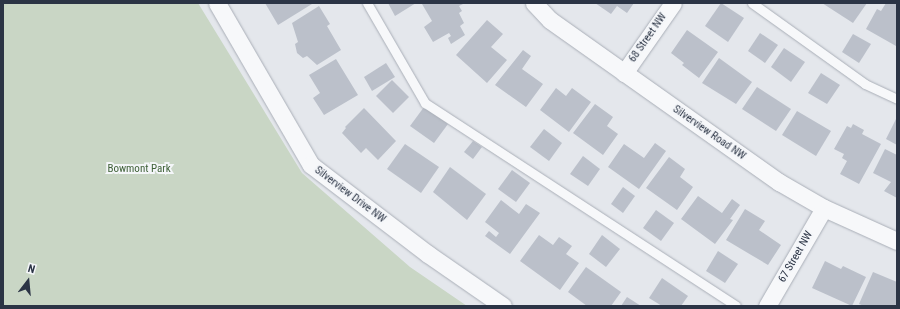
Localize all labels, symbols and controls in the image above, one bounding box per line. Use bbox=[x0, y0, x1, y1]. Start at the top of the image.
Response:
street label: 68 Street NW bbox=[626, 11, 670, 65]
street label: Silverview Road NW bbox=[670, 103, 748, 163]
park label: Bowmont Park bbox=[107, 162, 171, 176]
street label: Silverview Drive NW bbox=[312, 164, 388, 226]
street label: 67 Street NW bbox=[776, 229, 816, 285]
north arrow bbox=[8, 261, 48, 301]
text: N bbox=[26, 262, 36, 276]

